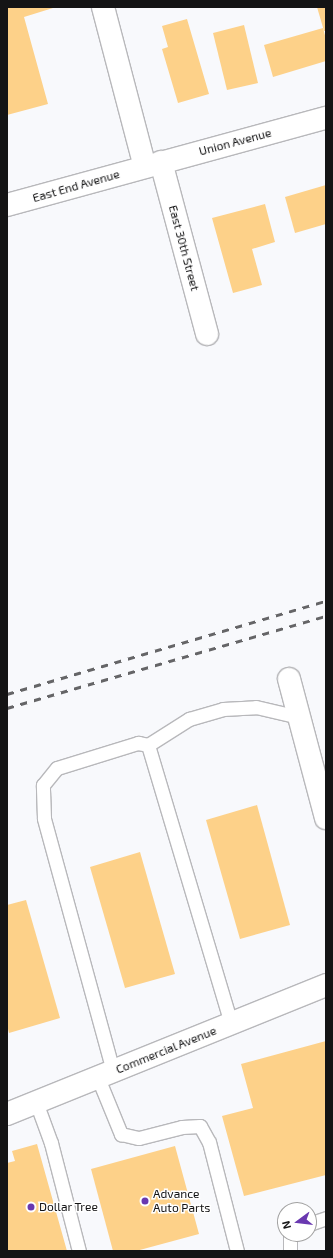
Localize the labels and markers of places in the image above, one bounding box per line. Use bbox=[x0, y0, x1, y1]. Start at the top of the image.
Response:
place label: Advance Auto Parts bbox=[153, 1187, 210, 1215]
marker: Advance Auto Parts bbox=[140, 1196, 150, 1206]
place label: Dollar Tree bbox=[39, 1200, 98, 1214]
marker: Dollar Tree bbox=[26, 1202, 36, 1212]

